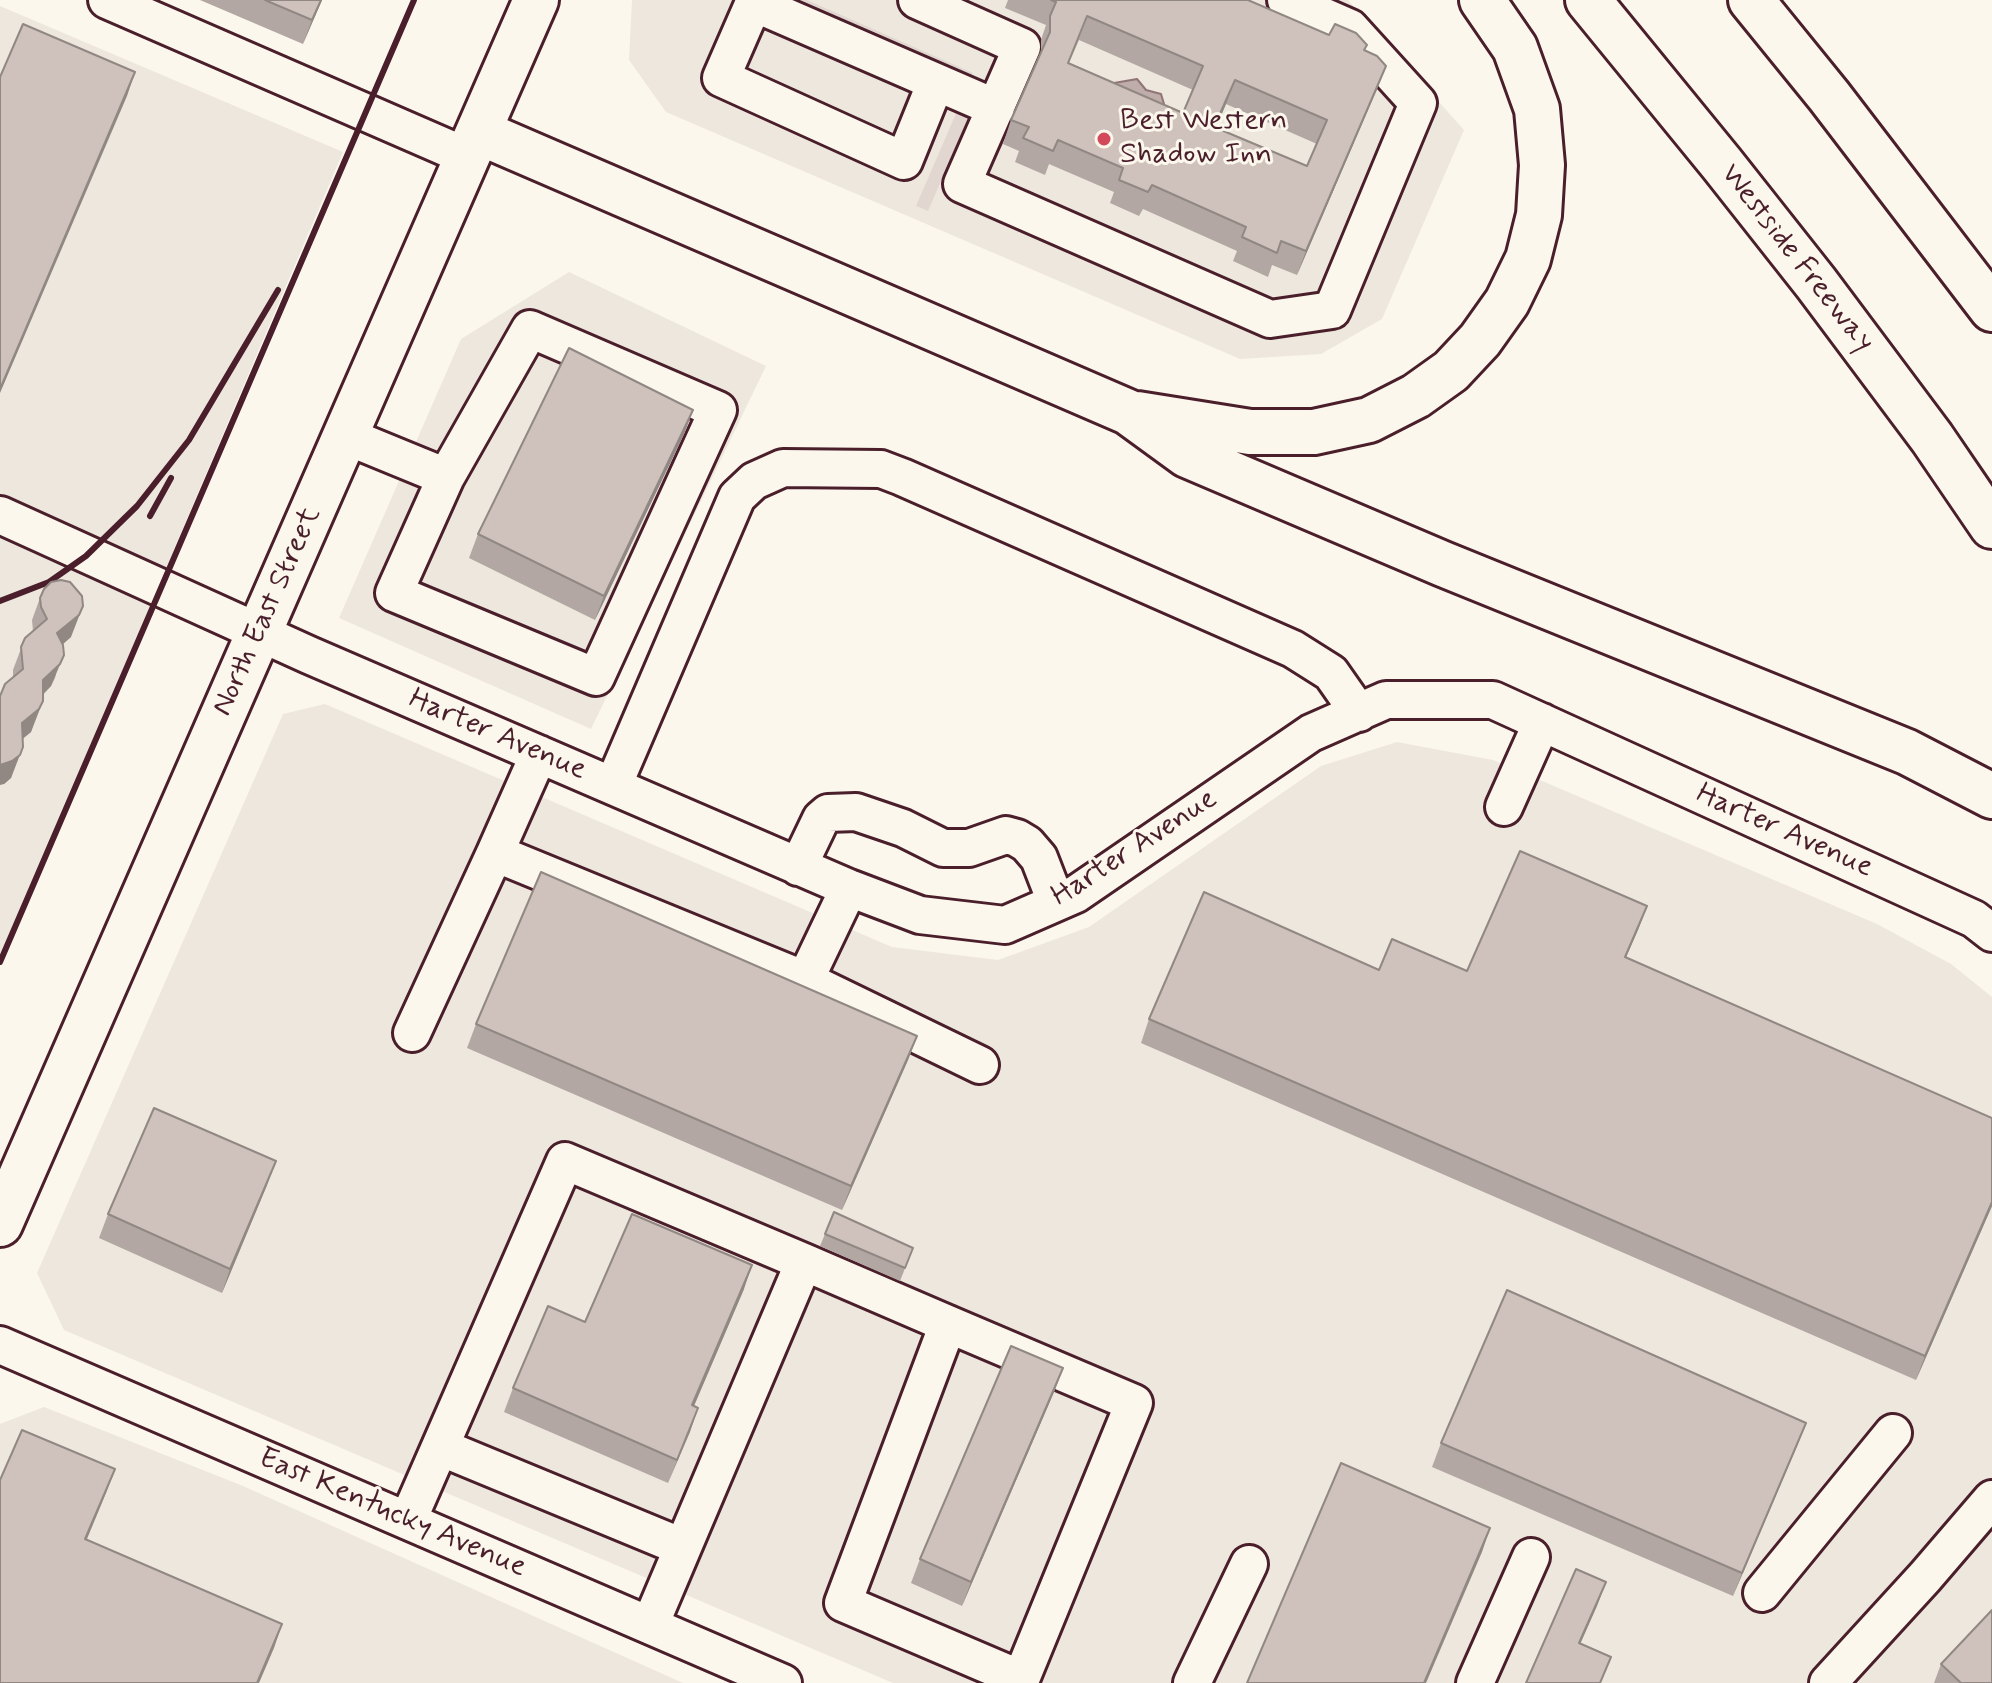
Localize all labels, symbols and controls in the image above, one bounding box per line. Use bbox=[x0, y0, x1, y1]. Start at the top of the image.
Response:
place label: Best Western Shadow Inn bbox=[1120, 104, 1287, 174]
marker: Best Western Shadow Inn bbox=[1095, 130, 1113, 148]
street label: Westside Freeway bbox=[1711, 158, 1881, 360]
street label: North East Street bbox=[206, 502, 330, 722]
street label: Harter Avenue bbox=[403, 682, 591, 790]
street label: Harter Avenue bbox=[1690, 777, 1878, 887]
street label: Harter Avenue bbox=[1046, 782, 1224, 916]
street label: East Kentucky Avenue bbox=[253, 1441, 531, 1587]

